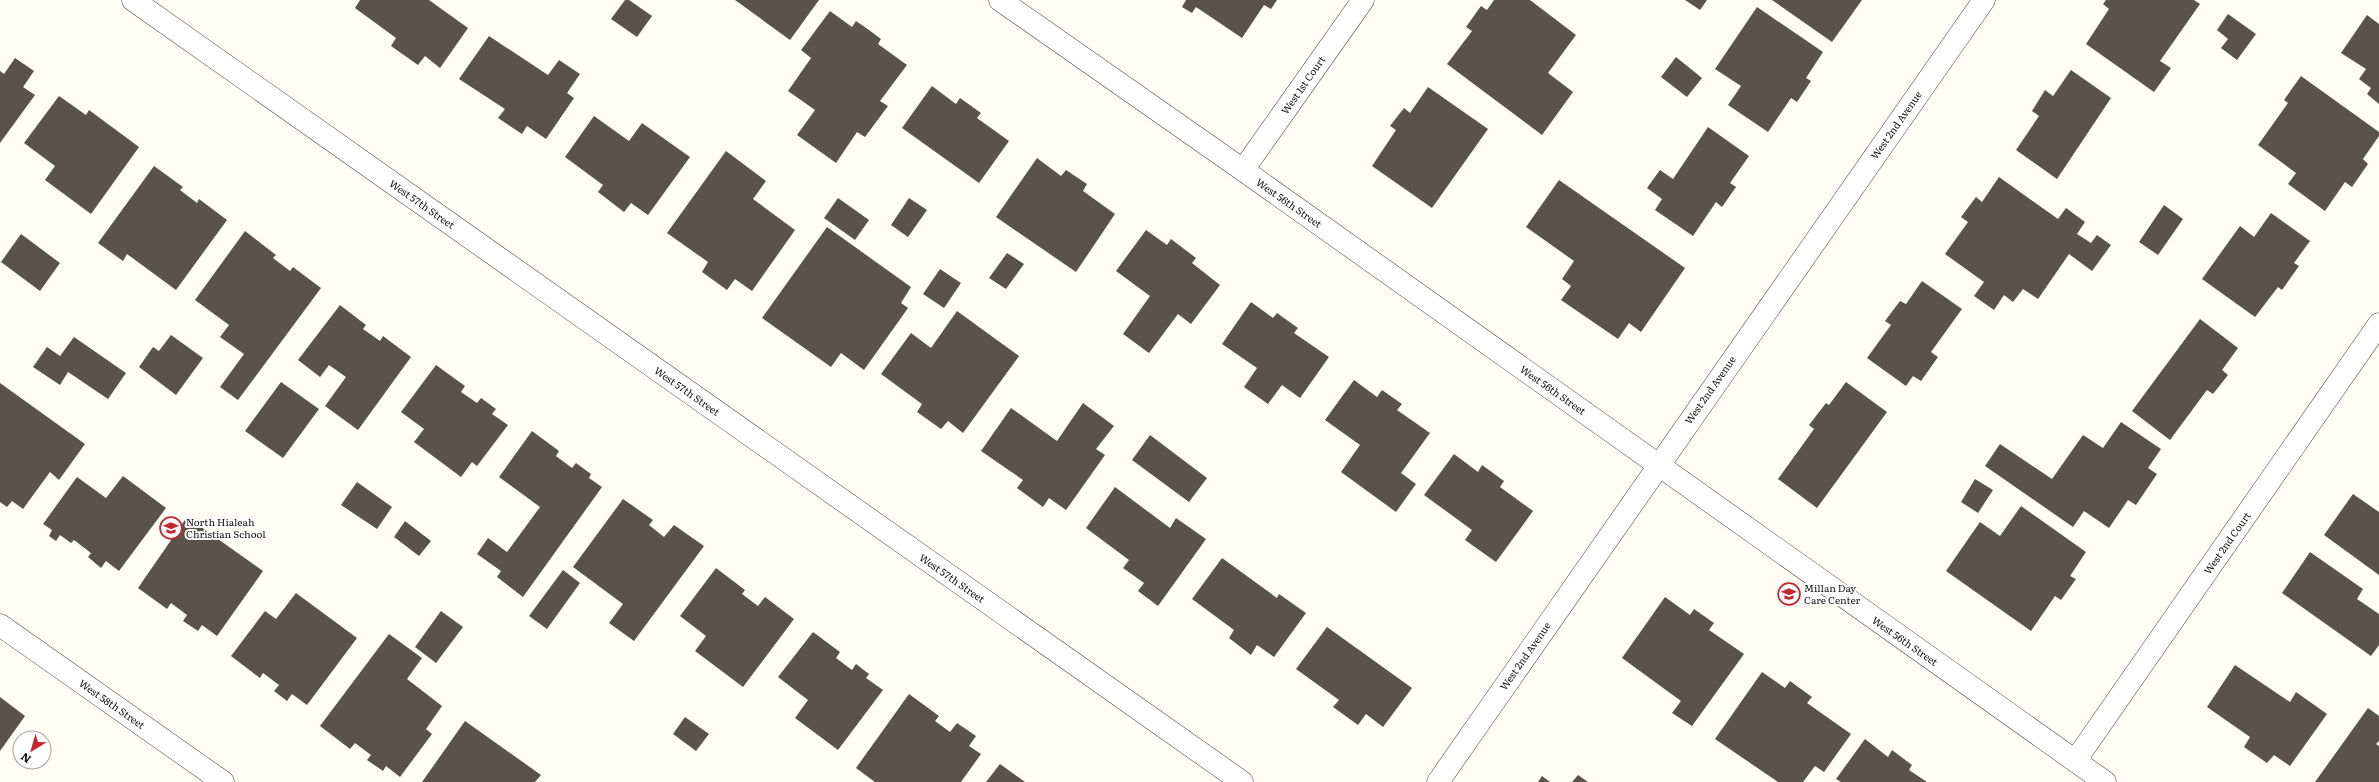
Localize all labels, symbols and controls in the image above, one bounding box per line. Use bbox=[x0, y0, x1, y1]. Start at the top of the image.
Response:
street label: West 1st Court bbox=[1277, 53, 1328, 117]
street label: West 2nd Avenue bbox=[1866, 87, 1925, 162]
street label: West 56th Street bbox=[1253, 174, 1325, 231]
street label: West 57th Street bbox=[386, 175, 458, 232]
street label: West 2nd Avenue bbox=[1680, 352, 1739, 427]
street label: West 56th Street bbox=[1517, 361, 1589, 418]
street label: West 57th Street bbox=[651, 362, 723, 419]
street label: West 2nd Court bbox=[2199, 508, 2254, 577]
place label: North Hialeah Christian School bbox=[186, 514, 266, 541]
school or university icon: North Hialeah Christian School bbox=[158, 515, 184, 541]
street label: West 57th Street bbox=[916, 549, 988, 606]
place label: Millan Day Care Center bbox=[1804, 580, 1860, 607]
school or university icon: Millan Day Care Center bbox=[1776, 581, 1802, 607]
street label: West 56th Street bbox=[1869, 612, 1941, 669]
street label: West 2nd Avenue bbox=[1495, 618, 1554, 693]
street label: West 58th Street bbox=[76, 675, 148, 732]
north arrow bbox=[12, 730, 52, 770]
text: N bbox=[17, 750, 34, 768]

